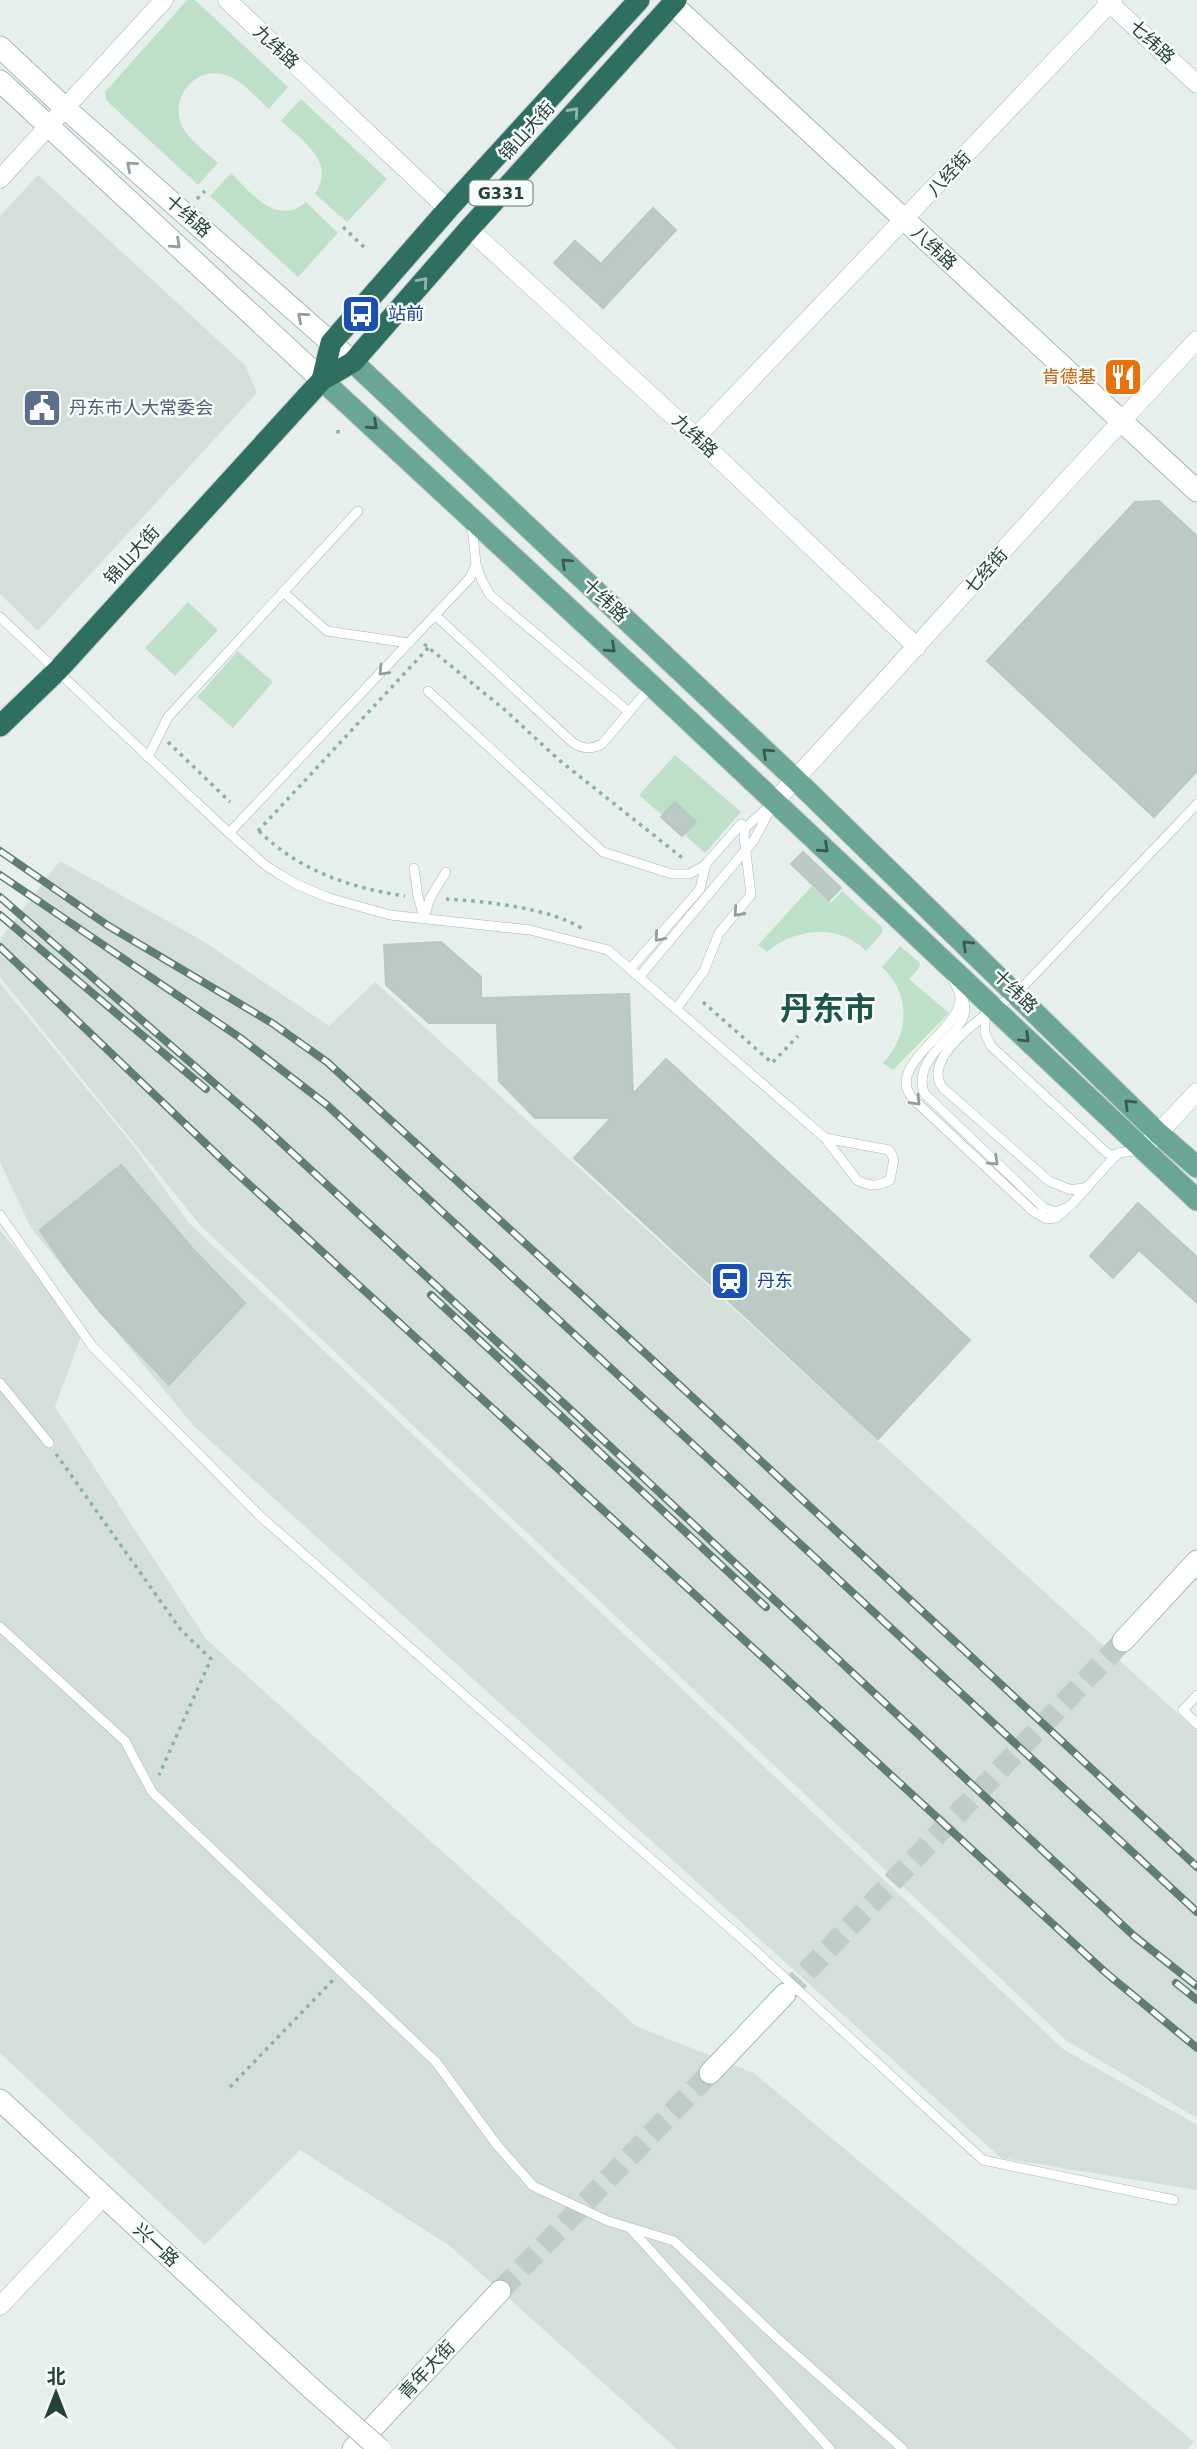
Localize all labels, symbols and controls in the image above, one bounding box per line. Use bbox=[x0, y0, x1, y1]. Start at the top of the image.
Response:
street label: 七纬路 bbox=[1125, 16, 1179, 68]
street label: 九纬路 bbox=[249, 21, 303, 73]
street label: 锦山大街 bbox=[495, 97, 559, 164]
one-way arrow bbox=[566, 107, 579, 120]
street label: 八经街 bbox=[923, 147, 975, 201]
one-way arrow bbox=[126, 162, 139, 175]
road number: G331 bbox=[470, 181, 532, 206]
street label: 十纬路 bbox=[161, 190, 216, 241]
street label: 八纬路 bbox=[907, 222, 961, 274]
one-way arrow bbox=[168, 235, 181, 248]
one-way arrow bbox=[415, 277, 427, 290]
bus stop icon: 站前 bbox=[340, 293, 382, 335]
place label: 站前 bbox=[388, 303, 424, 324]
one-way arrow bbox=[297, 313, 310, 325]
restaurant icon: 肯德基 bbox=[1102, 356, 1144, 398]
place label: 肯德基 bbox=[1042, 366, 1096, 387]
public building icon: 丹东市人大常委会 bbox=[21, 387, 63, 429]
place label: 丹东市人大常委会 bbox=[69, 397, 213, 418]
street label: 九纬路 bbox=[668, 410, 722, 462]
one-way arrow bbox=[365, 417, 378, 430]
street label: 锦山大街 bbox=[100, 521, 164, 588]
street label: 七经街 bbox=[960, 544, 1011, 598]
one-way arrow bbox=[561, 559, 574, 572]
street label: 十纬路 bbox=[578, 574, 632, 626]
one-way arrow bbox=[603, 639, 616, 652]
one-way arrow bbox=[378, 662, 391, 675]
one-way arrow bbox=[762, 749, 775, 762]
one-way arrow bbox=[816, 840, 829, 853]
one-way arrow bbox=[734, 904, 746, 917]
one-way arrow bbox=[655, 928, 667, 941]
one-way arrow bbox=[962, 940, 975, 953]
street label: 十纬路 bbox=[989, 964, 1042, 1017]
district label: 丹东市 bbox=[780, 990, 876, 1028]
one-way arrow bbox=[1017, 1029, 1030, 1042]
one-way arrow bbox=[908, 1093, 921, 1106]
one-way arrow bbox=[1125, 1100, 1137, 1112]
one-way arrow bbox=[986, 1152, 999, 1165]
station icon: 丹东 bbox=[709, 1260, 751, 1302]
place label: 丹东 bbox=[757, 1270, 793, 1291]
street label: 兴一路 bbox=[129, 2219, 183, 2271]
street label: 青年大街 bbox=[394, 2336, 459, 2403]
north arrow bbox=[21, 2358, 91, 2428]
text: 北 bbox=[46, 2365, 66, 2387]

